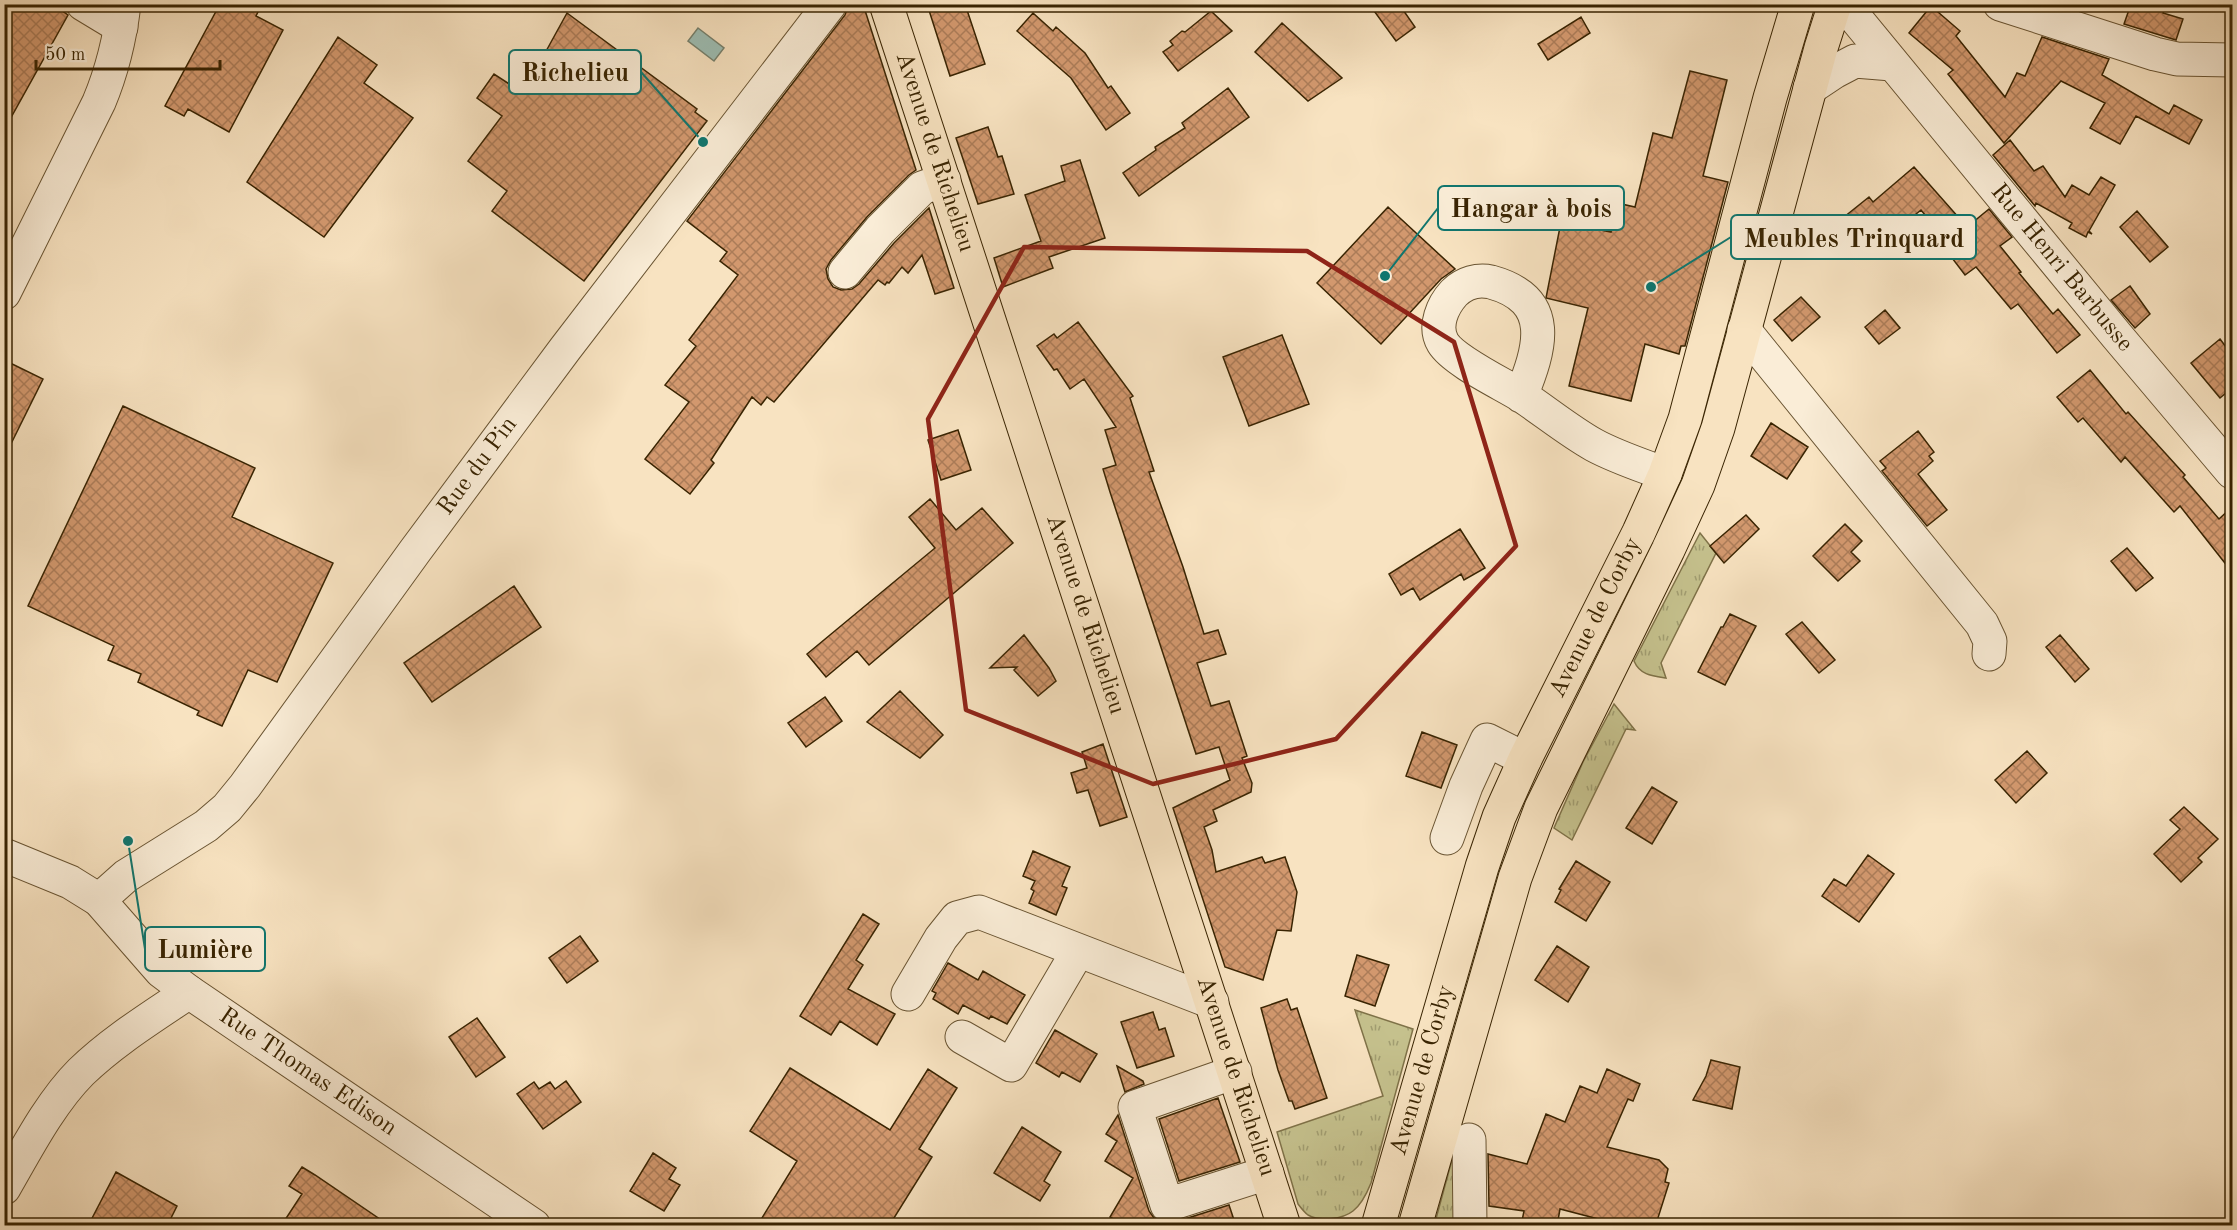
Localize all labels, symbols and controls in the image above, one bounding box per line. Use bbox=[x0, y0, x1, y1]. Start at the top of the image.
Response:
scale bar bbox=[36, 33, 220, 71]
text: 50 m bbox=[45, 46, 85, 64]
callout: Richelieu bbox=[509, 50, 641, 94]
street label: Avenue de Richelieu bbox=[891, 50, 978, 255]
text: Richelieu bbox=[521, 61, 629, 87]
street label: Rue Henri Barbusse bbox=[1986, 180, 2137, 357]
callout: Hangar à bois bbox=[1438, 186, 1624, 230]
text: Hangar à bois bbox=[1450, 197, 1612, 223]
callout: Meubles Trinquard bbox=[1731, 215, 1976, 259]
text: Meubles Trinquard bbox=[1744, 227, 1964, 253]
street label: Rue du Pin bbox=[434, 413, 522, 520]
street label: Avenue de Richelieu bbox=[1041, 512, 1129, 717]
street label: Avenue de Corby bbox=[1546, 534, 1646, 702]
callout: Lumière bbox=[145, 927, 265, 971]
text: Lumière bbox=[157, 938, 253, 964]
street label: Avenue de Richelieu bbox=[1192, 974, 1279, 1180]
street label: Avenue de Corby bbox=[1387, 982, 1459, 1158]
street label: Rue Thomas Edison bbox=[214, 1004, 401, 1141]

